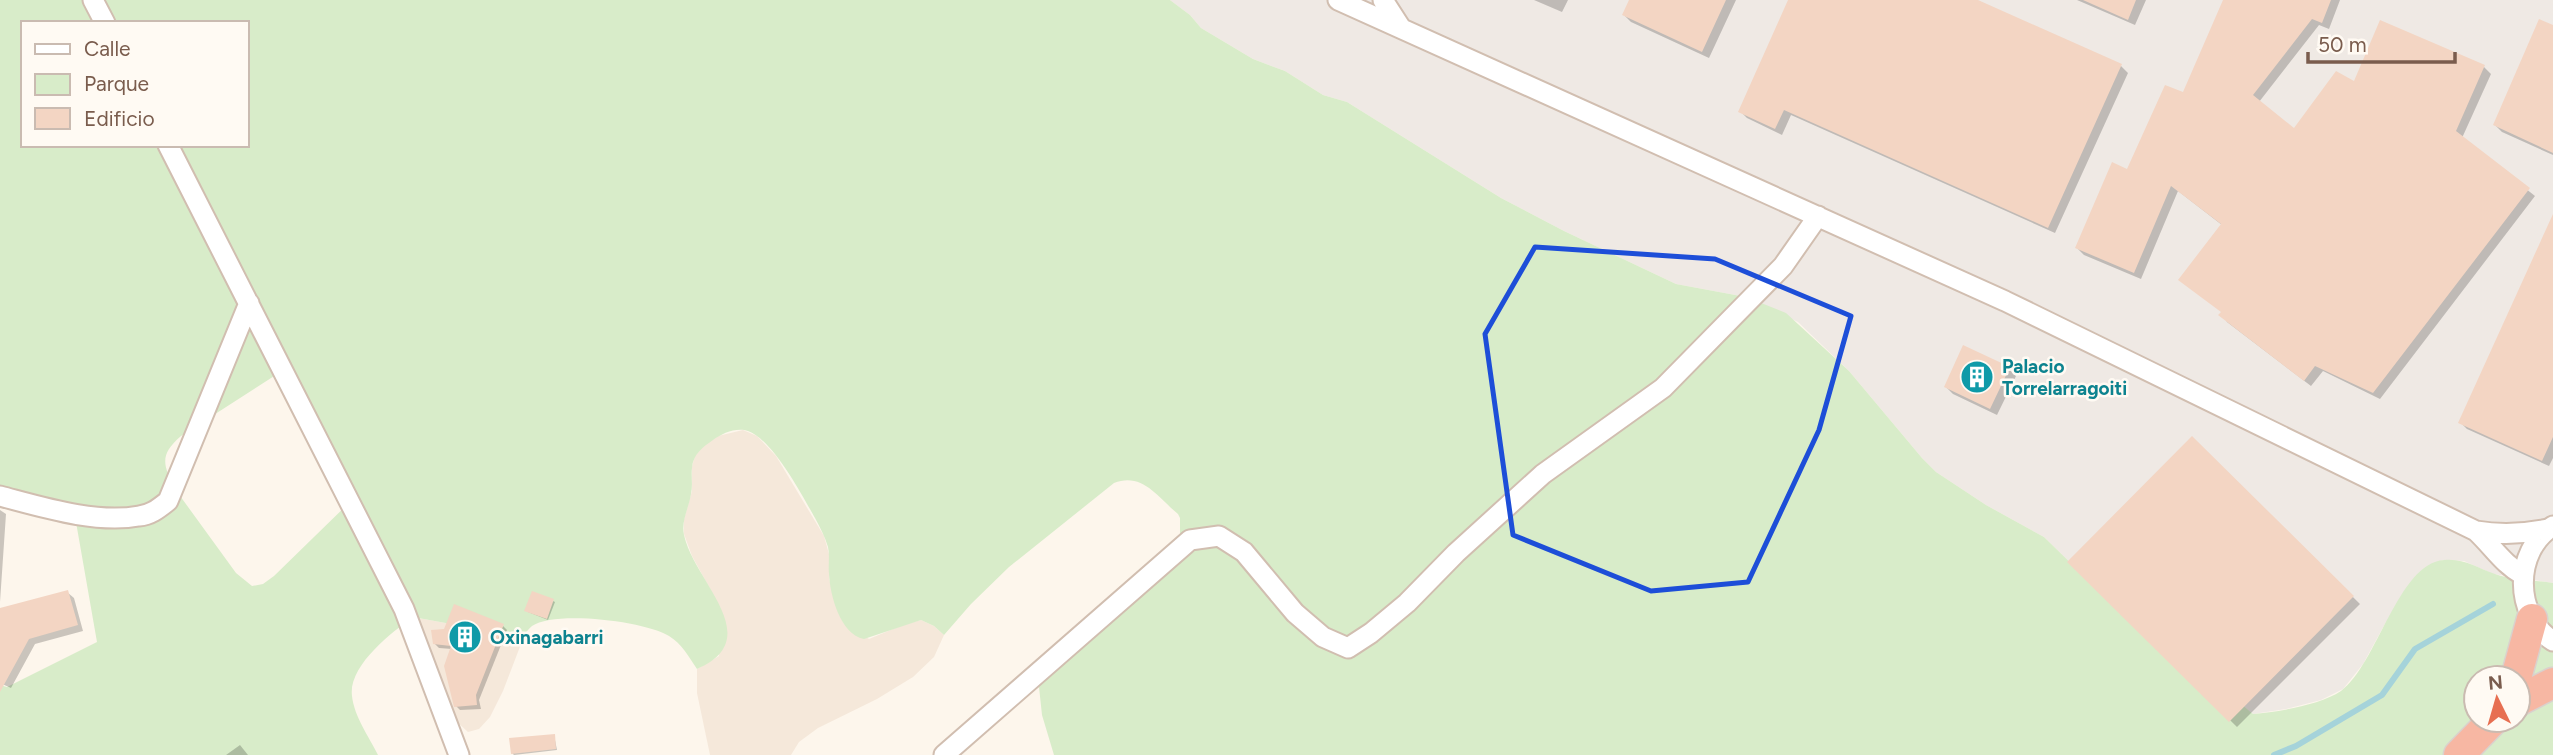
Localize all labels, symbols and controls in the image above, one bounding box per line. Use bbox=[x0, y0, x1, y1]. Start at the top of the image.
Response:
legend bbox=[21, 21, 248, 147]
scale bar bbox=[2308, 21, 2455, 65]
text: 50 m bbox=[2318, 32, 2367, 57]
text: Calle bbox=[84, 36, 131, 61]
text: Parque bbox=[84, 71, 149, 96]
text: Edificio bbox=[84, 106, 155, 131]
place label: Palacio Torrelarragoiti bbox=[2002, 355, 2127, 400]
building icon: Palacio Torrelarragoiti bbox=[1958, 358, 1996, 396]
building icon: Oxinagabarri bbox=[446, 618, 484, 656]
place label: Oxinagabarri bbox=[490, 626, 603, 649]
north arrow bbox=[2462, 664, 2532, 734]
text: N bbox=[2487, 670, 2504, 695]

